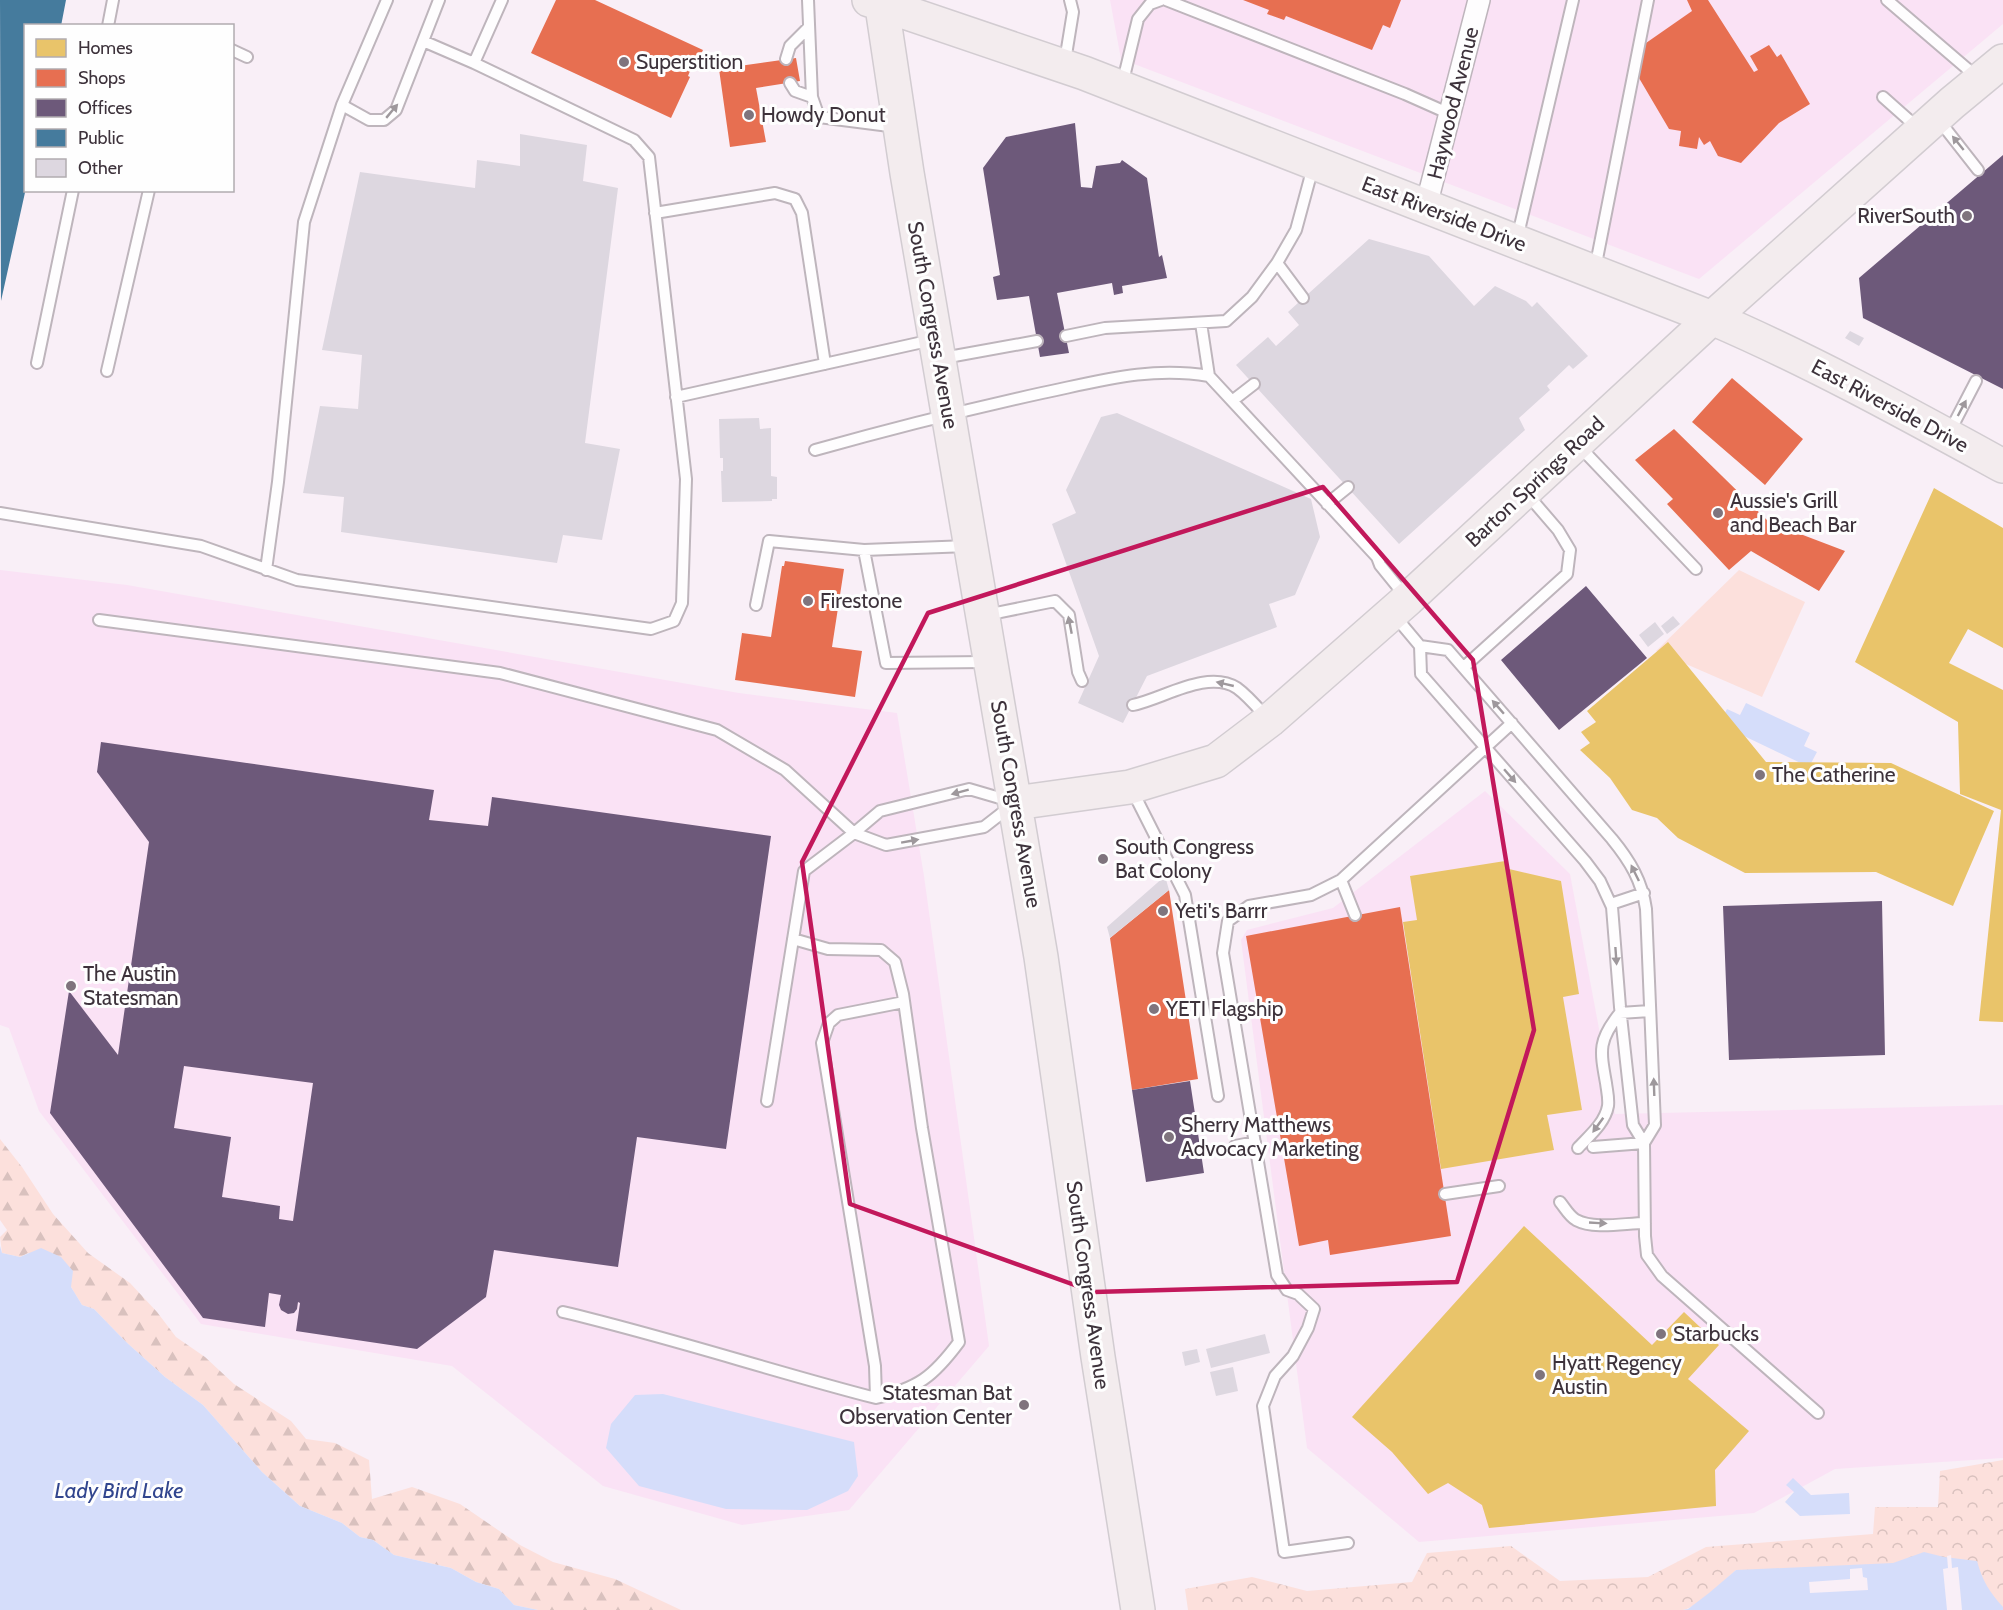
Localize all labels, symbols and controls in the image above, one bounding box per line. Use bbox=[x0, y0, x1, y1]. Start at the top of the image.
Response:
legend bbox=[24, 24, 234, 192]
street label: Haywood Avenue bbox=[1422, 24, 1484, 182]
text: Homes bbox=[78, 37, 133, 59]
place label: Superstition bbox=[636, 49, 743, 74]
marker: Superstition bbox=[617, 55, 631, 69]
text: Shops bbox=[78, 67, 126, 89]
text: Offices bbox=[78, 97, 132, 119]
place label: Howdy Donut bbox=[761, 102, 886, 127]
one-way arrow bbox=[386, 103, 399, 119]
marker: Howdy Donut bbox=[742, 108, 756, 122]
text: Public bbox=[78, 127, 124, 149]
one-way arrow bbox=[1952, 136, 1964, 151]
text: Other bbox=[78, 157, 123, 179]
street label: East Riverside Drive bbox=[1358, 171, 1530, 256]
place label: RiverSouth bbox=[1857, 203, 1955, 228]
marker: RiverSouth bbox=[1960, 209, 1974, 223]
street label: South Congress Avenue bbox=[903, 219, 964, 431]
street label: East Riverside Drive bbox=[1808, 354, 1973, 458]
one-way arrow bbox=[1957, 400, 1967, 417]
street label: Barton Springs Road bbox=[1460, 411, 1609, 552]
place label: Aussie's Grill and Beach Bar bbox=[1730, 488, 1857, 537]
marker: Aussie's Grill and Beach Bar bbox=[1711, 506, 1725, 520]
place label: Firestone bbox=[820, 588, 902, 613]
marker: Firestone bbox=[801, 594, 815, 608]
one-way arrow bbox=[1065, 615, 1074, 634]
one-way arrow bbox=[1216, 679, 1234, 689]
street label: South Congress Avenue bbox=[986, 698, 1047, 910]
one-way arrow bbox=[1492, 699, 1505, 715]
place label: The Catherine bbox=[1772, 762, 1896, 787]
one-way arrow bbox=[1504, 768, 1517, 784]
marker: The Catherine bbox=[1753, 768, 1767, 782]
one-way arrow bbox=[951, 787, 969, 797]
place label: South Congress Bat Colony bbox=[1115, 834, 1254, 883]
one-way arrow bbox=[901, 836, 920, 845]
marker: South Congress Bat Colony bbox=[1096, 852, 1110, 866]
one-way arrow bbox=[1631, 865, 1640, 882]
place label: Yeti's Barrr bbox=[1174, 898, 1268, 923]
marker: Yeti's Barrr bbox=[1156, 904, 1170, 918]
one-way arrow bbox=[1611, 946, 1621, 965]
place label: The Austin Statesman bbox=[83, 961, 179, 1010]
marker: The Austin Statesman bbox=[64, 979, 78, 993]
place label: YETI Flagship bbox=[1165, 996, 1284, 1021]
marker: YETI Flagship bbox=[1147, 1002, 1161, 1016]
one-way arrow bbox=[1649, 1078, 1658, 1097]
place label: Sherry Matthews Advocacy Marketing bbox=[1181, 1112, 1359, 1161]
one-way arrow bbox=[1592, 1117, 1604, 1133]
marker: Sherry Matthews Advocacy Marketing bbox=[1162, 1130, 1176, 1144]
street label: South Congress Avenue bbox=[1061, 1179, 1116, 1391]
one-way arrow bbox=[1589, 1219, 1608, 1228]
place label: Starbucks bbox=[1673, 1321, 1759, 1346]
marker: Starbucks bbox=[1654, 1327, 1668, 1341]
place label: Hyatt Regency Austin bbox=[1552, 1350, 1682, 1399]
marker: Hyatt Regency Austin bbox=[1533, 1368, 1547, 1382]
place label: Statesman Bat Observation Center bbox=[839, 1380, 1012, 1429]
marker: Statesman Bat Observation Center bbox=[1017, 1398, 1031, 1412]
water label: Lady Bird Lake bbox=[55, 1477, 183, 1504]

